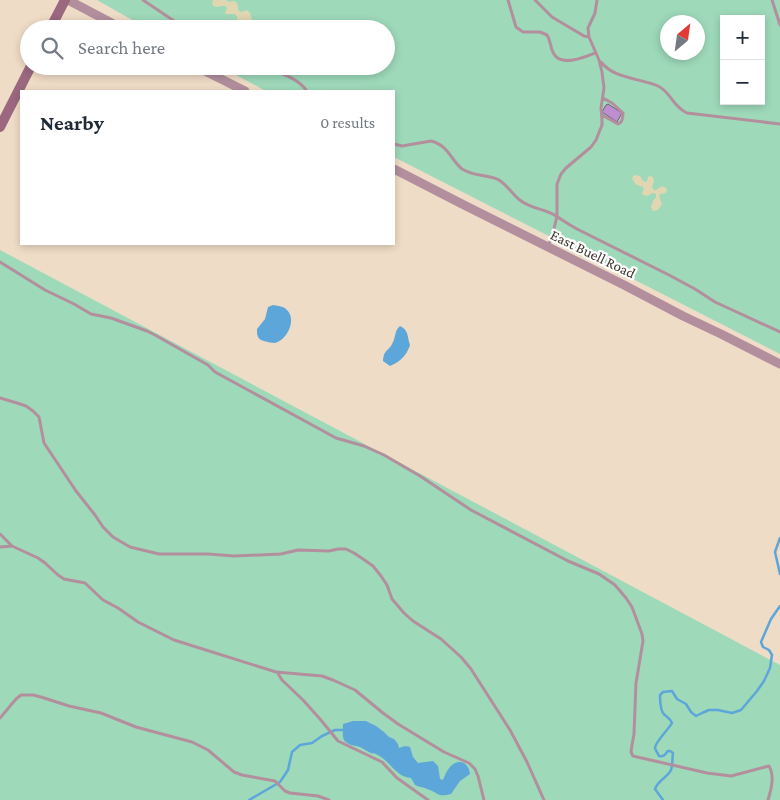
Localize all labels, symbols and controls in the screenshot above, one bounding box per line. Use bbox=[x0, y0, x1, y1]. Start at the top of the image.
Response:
north arrow bbox=[660, 15, 705, 60]
map controls bbox=[720, 15, 765, 105]
button: + bbox=[720, 15, 765, 60]
search box bbox=[20, 20, 395, 75]
icon: search bbox=[38, 34, 66, 62]
text: Search here bbox=[78, 37, 165, 58]
button: − bbox=[720, 60, 765, 105]
text: Nearby bbox=[40, 111, 104, 135]
text: 0 results bbox=[320, 114, 375, 131]
street label: East Buell Road bbox=[548, 227, 638, 282]

